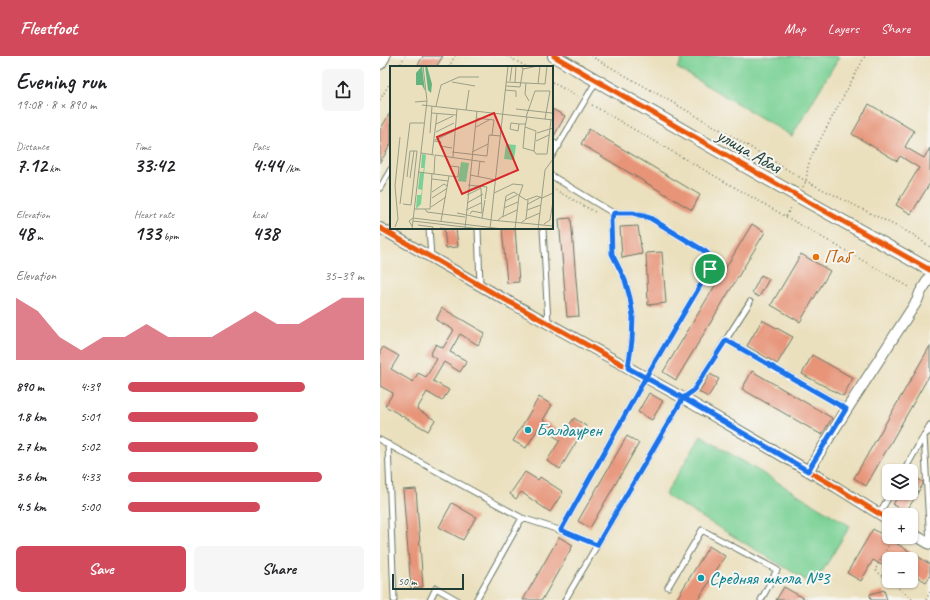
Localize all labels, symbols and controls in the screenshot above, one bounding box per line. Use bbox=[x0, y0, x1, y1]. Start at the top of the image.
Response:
text: Fleetfoot bbox=[20, 16, 77, 40]
text: Map bbox=[784, 20, 806, 37]
text: Layers bbox=[828, 20, 859, 37]
text: Share bbox=[881, 20, 910, 37]
inset map bbox=[390, 66, 553, 229]
text: Evening run bbox=[16, 68, 106, 96]
button: share bbox=[322, 69, 364, 111]
text: 19:08 · 8 × 890 m bbox=[16, 97, 97, 113]
street label: улица Абая bbox=[712, 123, 787, 180]
text: Distance bbox=[16, 139, 49, 153]
text: Time bbox=[134, 139, 151, 153]
text: Pace bbox=[252, 139, 269, 153]
text: 7.12 bbox=[16, 153, 47, 178]
text: 33:42 bbox=[134, 153, 174, 178]
text: 4:44 bbox=[252, 153, 283, 178]
text: km bbox=[47, 161, 60, 175]
text: /km bbox=[283, 161, 300, 175]
text: Elevation bbox=[16, 207, 50, 221]
text: Heart rate bbox=[134, 207, 174, 221]
text: kcal bbox=[252, 207, 267, 221]
text: 48 bbox=[16, 221, 34, 246]
text: 133 bbox=[134, 221, 161, 246]
text: 438 bbox=[252, 221, 279, 246]
text: m bbox=[34, 229, 43, 243]
text: bpm bbox=[161, 229, 179, 243]
place label: Паб bbox=[824, 245, 855, 269]
pin bbox=[693, 252, 727, 286]
marker: Паб bbox=[811, 252, 821, 262]
icon: arrive bbox=[699, 258, 721, 280]
text: Elevation bbox=[16, 268, 56, 284]
text: 35–39 m bbox=[324, 268, 364, 284]
text: 890 m bbox=[16, 379, 44, 395]
text: 4:39 bbox=[80, 379, 100, 395]
text: 1.8 km bbox=[16, 409, 46, 425]
text: 5:01 bbox=[80, 409, 100, 425]
place label: Балдаурен bbox=[536, 418, 603, 442]
marker: Балдаурен bbox=[523, 425, 533, 435]
text: 2.7 km bbox=[16, 439, 46, 455]
text: 5:02 bbox=[80, 439, 100, 455]
map controls bbox=[882, 464, 918, 588]
button: layers bbox=[882, 464, 918, 500]
text: 3.6 km bbox=[16, 469, 47, 485]
text: 4:33 bbox=[80, 469, 100, 485]
text: 4.5 km bbox=[16, 499, 46, 515]
text: 5:00 bbox=[80, 499, 100, 515]
button: + bbox=[882, 508, 918, 544]
button: Save bbox=[16, 546, 186, 592]
button: Share bbox=[194, 546, 364, 592]
button: − bbox=[882, 552, 918, 588]
place label: Средняя школа №3 bbox=[709, 566, 831, 590]
scale bar bbox=[392, 572, 464, 591]
marker: Средняя школа №3 bbox=[696, 573, 706, 583]
text: 50 m bbox=[398, 574, 417, 588]

